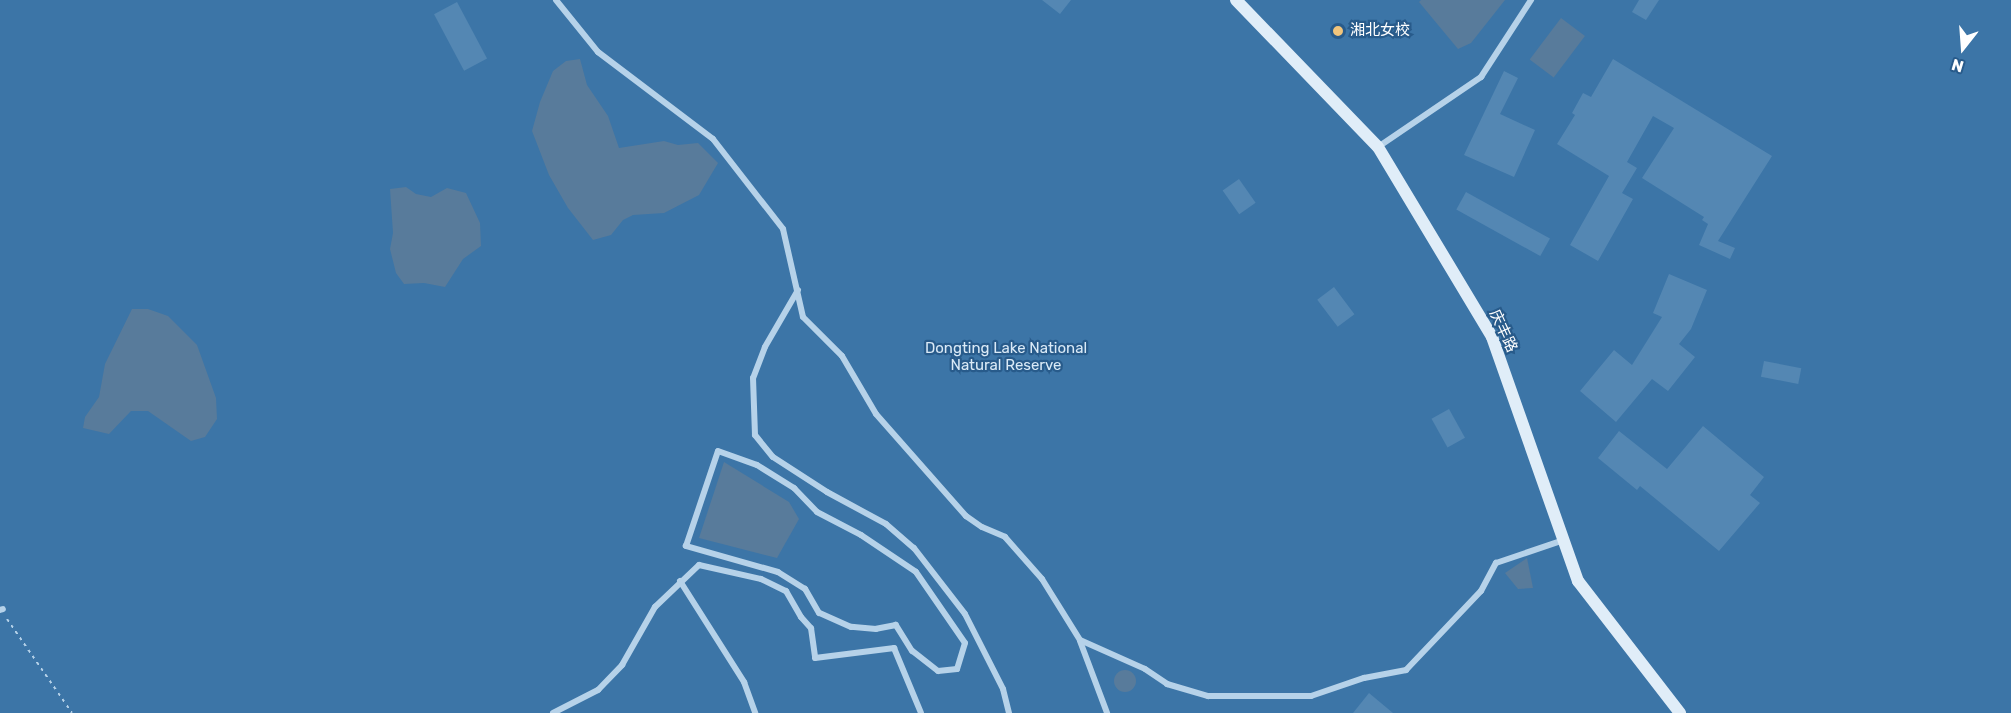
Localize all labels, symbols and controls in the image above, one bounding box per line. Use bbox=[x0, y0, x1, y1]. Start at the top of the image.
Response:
north arrow bbox=[1933, 18, 1993, 78]
place label: 湘北女校 bbox=[1350, 22, 1410, 40]
marker: 湘北女校 bbox=[1331, 24, 1345, 38]
text: N bbox=[1949, 55, 1966, 76]
street label: 庆丰路 bbox=[1485, 307, 1521, 355]
park label: Dongting Lake National Natural Reserve bbox=[925, 339, 1087, 374]

